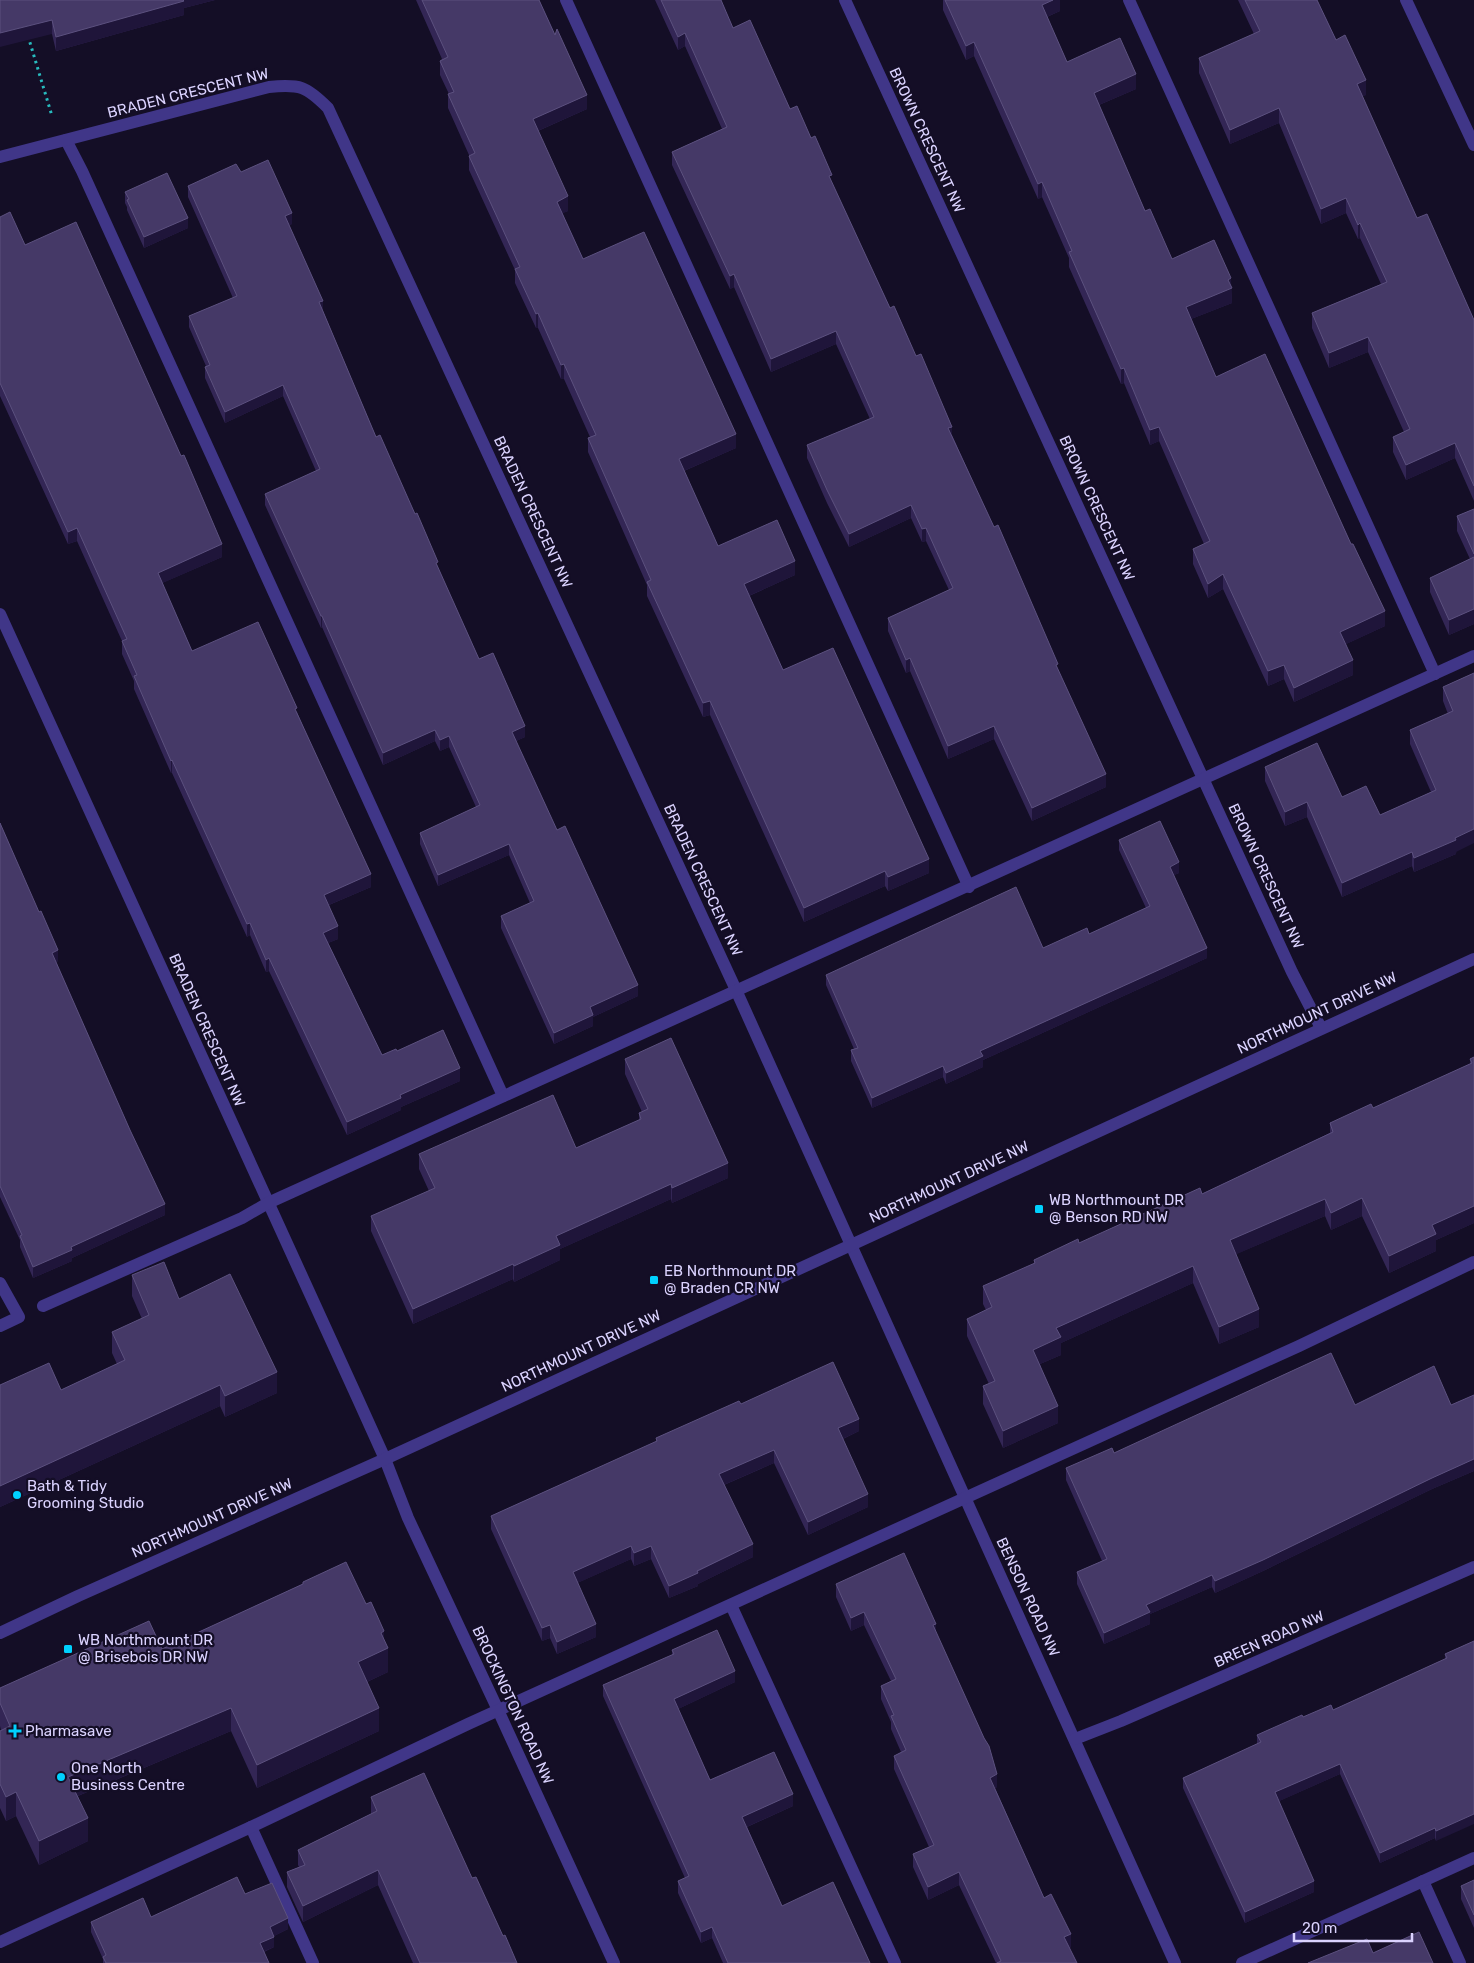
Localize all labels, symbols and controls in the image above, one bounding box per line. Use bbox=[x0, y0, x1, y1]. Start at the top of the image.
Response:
street label: BRADEN CRESCENT NW bbox=[105, 64, 271, 122]
street label: BROWN CRESCENT NW bbox=[885, 65, 969, 215]
street label: BRADEN CRESCENT NW bbox=[490, 433, 576, 591]
street label: BROWN CRESCENT NW bbox=[1055, 433, 1139, 583]
street label: BRADEN CRESCENT NW bbox=[660, 801, 746, 959]
street label: BROWN CRESCENT NW bbox=[1224, 801, 1308, 951]
street label: BRADEN CRESCENT NW bbox=[165, 951, 249, 1109]
street label: NORTHMOUNT DRIVE NW bbox=[1234, 968, 1400, 1058]
street label: NORTHMOUNT DRIVE NW bbox=[866, 1137, 1032, 1227]
place label: WB Northmount DR @ Benson RD NW bbox=[1049, 1191, 1184, 1226]
marker: WB Northmount DR @ Benson RD NW bbox=[1033, 1203, 1045, 1215]
place label: EB Northmount DR @ Braden CR NW bbox=[664, 1262, 796, 1297]
marker: EB Northmount DR @ Braden CR NW bbox=[648, 1274, 660, 1286]
street label: NORTHMOUNT DRIVE NW bbox=[498, 1306, 664, 1396]
street label: NORTHMOUNT DRIVE NW bbox=[129, 1474, 295, 1562]
place label: Bath & Tidy Grooming Studio bbox=[27, 1477, 144, 1512]
marker: Bath & Tidy Grooming Studio bbox=[11, 1489, 23, 1501]
street label: BENSON ROAD NW bbox=[992, 1535, 1064, 1659]
street label: BREEN ROAD NW bbox=[1211, 1607, 1327, 1671]
street label: BROCKINGTON ROAD NW bbox=[468, 1623, 558, 1787]
place label: WB Northmount DR @ Brisebois DR NW bbox=[78, 1631, 213, 1666]
marker: WB Northmount DR @ Brisebois DR NW bbox=[62, 1643, 74, 1655]
place label: Pharmasave bbox=[25, 1722, 112, 1740]
marker: Pharmasave bbox=[9, 1725, 21, 1737]
place label: One North Business Centre bbox=[71, 1759, 185, 1794]
marker: One North Business Centre bbox=[55, 1771, 67, 1783]
scale bar bbox=[1294, 1910, 1412, 1942]
text: 20 m bbox=[1302, 1919, 1337, 1937]

